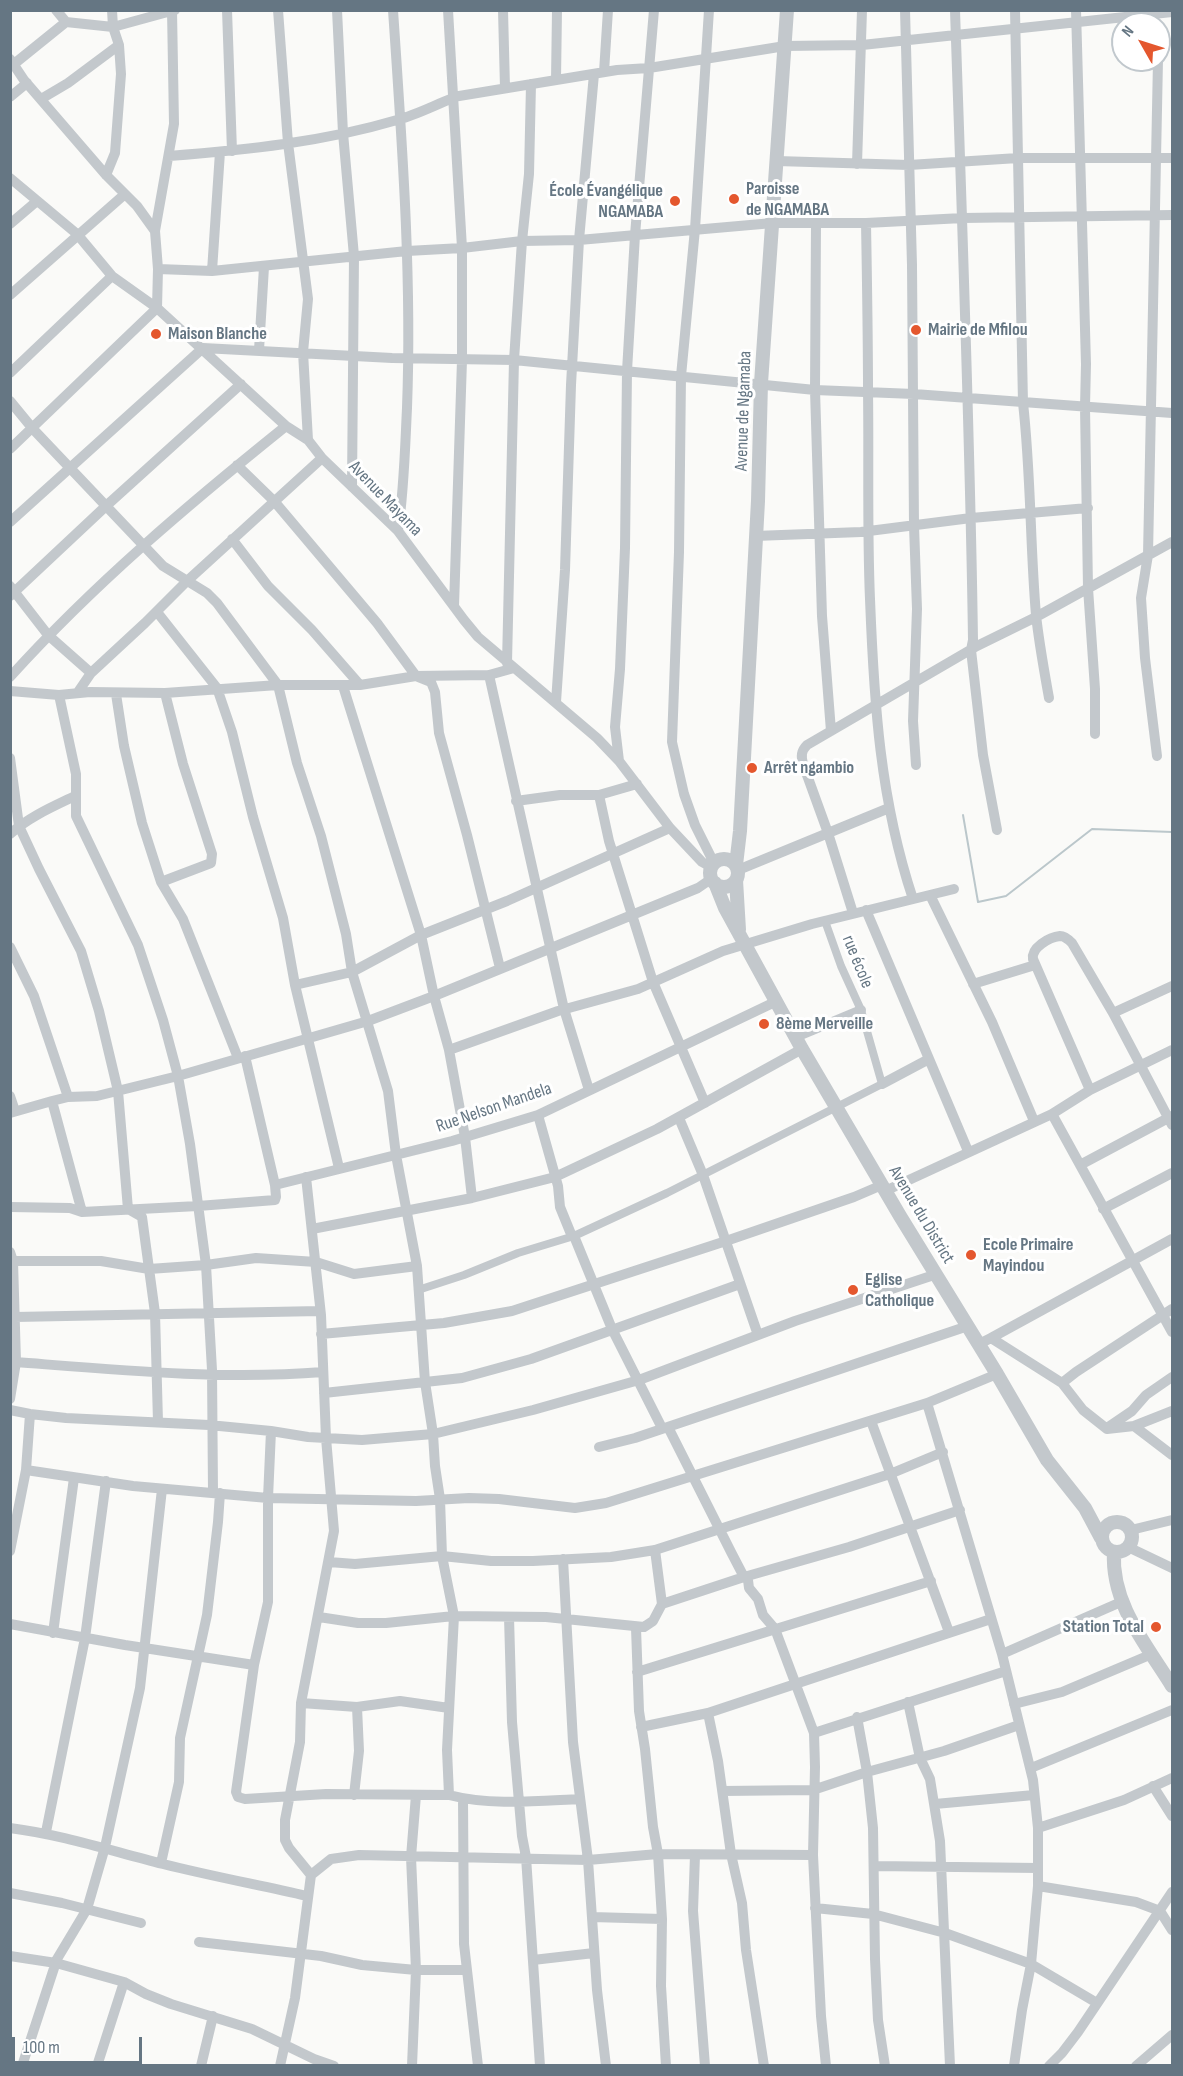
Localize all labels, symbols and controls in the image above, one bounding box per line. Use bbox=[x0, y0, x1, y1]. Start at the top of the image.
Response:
north arrow bbox=[1111, 12, 1171, 72]
text: N bbox=[1118, 22, 1138, 41]
place label: Paroisse de NGAMABA bbox=[746, 178, 829, 220]
place label: École Évangélique NGAMABA bbox=[549, 180, 663, 222]
marker: Paroisse de NGAMABA bbox=[727, 192, 741, 206]
marker: École Évangélique NGAMABA bbox=[668, 194, 682, 208]
place label: Mairie de Mfilou bbox=[928, 319, 1028, 341]
place label: Maison Blanche bbox=[168, 323, 267, 345]
marker: Mairie de Mfilou bbox=[909, 323, 923, 337]
marker: Maison Blanche bbox=[149, 327, 163, 341]
street label: Avenue de Ngamaba bbox=[731, 350, 757, 472]
street label: Avenue Mayama bbox=[344, 457, 426, 541]
place label: Arrêt ngambio bbox=[764, 757, 854, 779]
marker: Arrêt ngambio bbox=[745, 761, 759, 775]
street label: rue école bbox=[837, 932, 877, 992]
place label: 8ème Merveille bbox=[776, 1013, 873, 1035]
marker: 8ème Merveille bbox=[757, 1017, 771, 1031]
street label: Rue Nelson Mandela bbox=[433, 1078, 555, 1138]
street label: Avenue du District bbox=[883, 1162, 959, 1268]
place label: Ecole Primaire Mayindou bbox=[983, 1234, 1074, 1276]
marker: Ecole Primaire Mayindou bbox=[964, 1248, 978, 1262]
place label: Eglise Catholique bbox=[865, 1269, 934, 1312]
marker: Eglise Catholique bbox=[846, 1283, 860, 1297]
place label: Station Total bbox=[1063, 1616, 1144, 1638]
marker: Station Total bbox=[1149, 1620, 1163, 1634]
scale bar bbox=[15, 2025, 146, 2063]
text: 100 m bbox=[23, 2037, 60, 2058]

